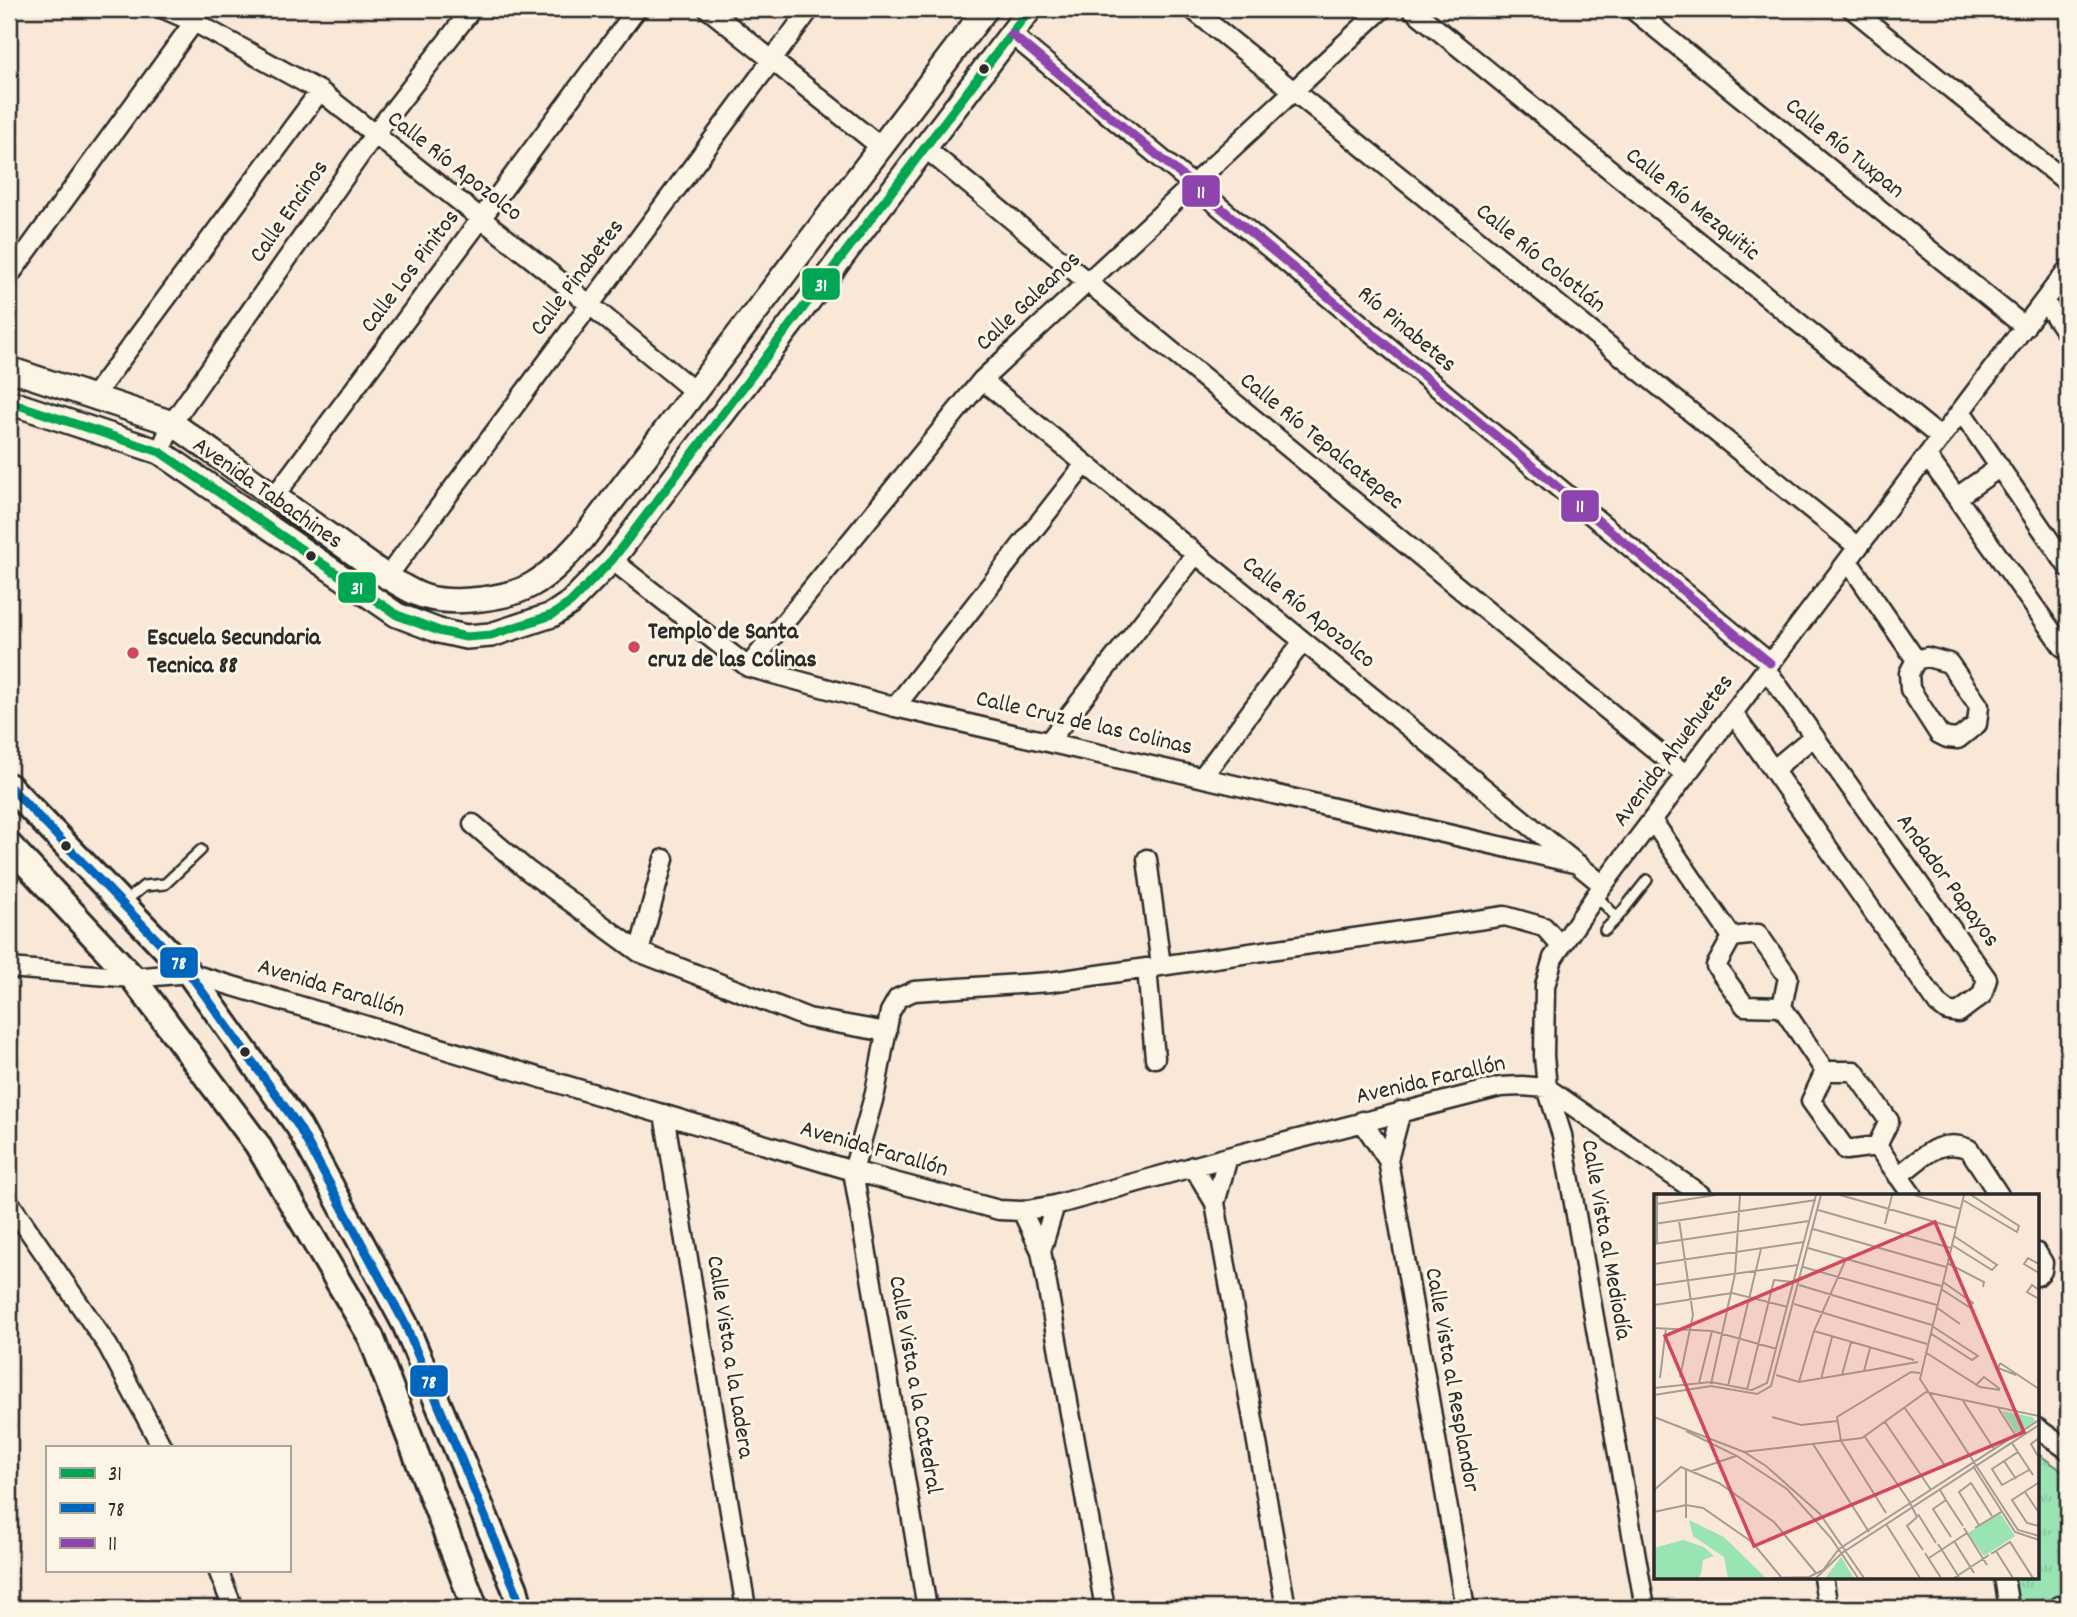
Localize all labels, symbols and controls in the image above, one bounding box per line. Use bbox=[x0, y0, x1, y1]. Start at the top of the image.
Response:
unlabelled marker bbox=[977, 62, 991, 76]
street label: Calle Río Tuxpan bbox=[1777, 90, 1911, 208]
street label: Calle Río Apozolco bbox=[379, 103, 529, 231]
street label: Calle Río Mezquitic bbox=[1617, 140, 1767, 270]
street label: Calle Encinos bbox=[242, 154, 338, 270]
line badge: 11 bbox=[1181, 174, 1221, 208]
text: 11 bbox=[1197, 181, 1205, 208]
street label: Calle Río Colotlán bbox=[1467, 196, 1613, 322]
street label: Calle Los Pinitos bbox=[353, 203, 469, 341]
street label: Calle Pinabetes bbox=[523, 212, 633, 344]
street label: Calle Galeanos bbox=[969, 244, 1089, 360]
line badge: 31 bbox=[801, 267, 841, 301]
text: 31 bbox=[815, 274, 827, 301]
street label: Río Pinabetes bbox=[1349, 278, 1463, 382]
street label: Calle Río Tepalcatepec bbox=[1232, 365, 1410, 519]
street label: Avenida Tabachines bbox=[185, 429, 349, 559]
line badge: 11 bbox=[1560, 489, 1600, 523]
text: 11 bbox=[1576, 495, 1584, 522]
street label: Calle Río Apozolco bbox=[1234, 548, 1382, 678]
unlabelled marker bbox=[304, 549, 318, 563]
line badge: 31 bbox=[337, 571, 377, 604]
text: 31 bbox=[351, 577, 363, 604]
place label: Templo de Santa cruz de las Colinas bbox=[648, 616, 816, 678]
place label: Escuela Secundaria Tecnica 88 bbox=[147, 622, 321, 684]
marker: Templo de Santa cruz de las Colinas bbox=[626, 639, 642, 655]
marker: Escuela Secundaria Tecnica 88 bbox=[125, 645, 141, 661]
street label: Avenida Ahuehuetes bbox=[1605, 667, 1743, 835]
street label: Calle Cruz de las Colinas bbox=[972, 683, 1196, 765]
street label: Andador Papayos bbox=[1887, 807, 2007, 955]
unlabelled marker bbox=[59, 839, 73, 853]
line badge: 78 bbox=[159, 946, 199, 979]
street label: Avenida Farallón bbox=[253, 950, 409, 1028]
text: 78 bbox=[172, 952, 187, 979]
unlabelled marker bbox=[238, 1045, 252, 1059]
street label: Avenida Farallón bbox=[1353, 1047, 1509, 1115]
street label: Avenida Farallón bbox=[796, 1113, 952, 1187]
street label: Calle Vista al Mediodía bbox=[1571, 1137, 1639, 1343]
inset map bbox=[1654, 1194, 2038, 1578]
street label: Calle Vista a la Ladera bbox=[696, 1253, 762, 1461]
street label: Calle Vista al Resplandor bbox=[1415, 1265, 1487, 1495]
street label: Calle Vista a la Catedral bbox=[878, 1273, 950, 1497]
line badge: 78 bbox=[409, 1364, 449, 1398]
text: 78 bbox=[422, 1371, 437, 1398]
legend bbox=[46, 1446, 290, 1572]
text: 31 bbox=[108, 1461, 122, 1491]
text: 78 bbox=[108, 1497, 124, 1527]
text: 11 bbox=[108, 1531, 117, 1561]

